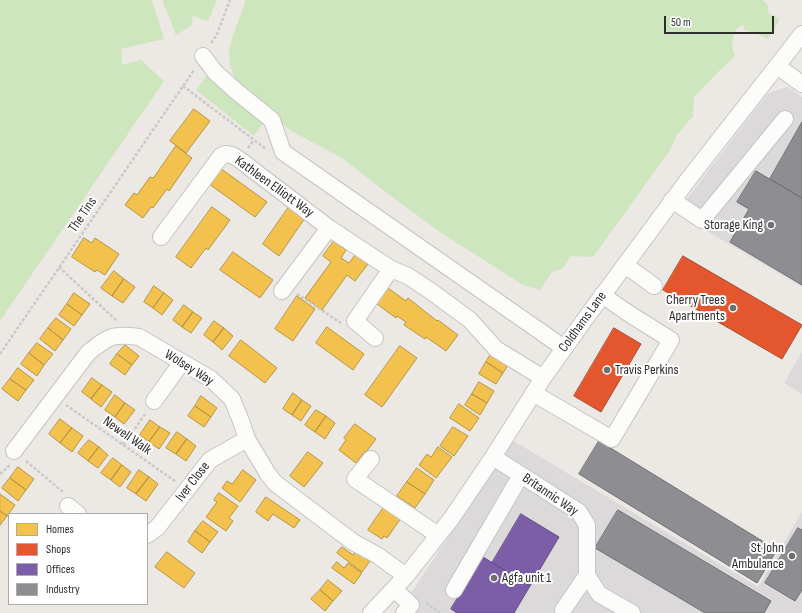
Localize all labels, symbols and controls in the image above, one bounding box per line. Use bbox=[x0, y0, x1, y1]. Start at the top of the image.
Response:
scale bar bbox=[666, 8, 776, 34]
text: 50 m bbox=[671, 15, 691, 30]
street label: Kathleen Elliott Way bbox=[231, 153, 317, 221]
street label: The Tins bbox=[65, 194, 101, 236]
place label: Storage King bbox=[704, 217, 763, 233]
marker: Storage King bbox=[766, 220, 776, 230]
street label: Coldhams Lane bbox=[555, 288, 611, 356]
place label: Cherry Trees Apartments bbox=[666, 292, 725, 324]
marker: Cherry Trees Apartments bbox=[728, 303, 738, 313]
street label: Wolsey Way bbox=[161, 346, 217, 390]
place label: Travis Perkins bbox=[615, 362, 679, 378]
marker: Travis Perkins bbox=[602, 365, 612, 375]
street label: Newell Walk bbox=[99, 413, 155, 459]
street label: Iver Close bbox=[172, 459, 214, 505]
street label: Britannic Way bbox=[519, 470, 581, 520]
legend bbox=[8, 513, 148, 605]
text: Homes bbox=[46, 522, 74, 537]
place label: St John Ambulance bbox=[732, 540, 784, 572]
text: Shops bbox=[46, 542, 71, 557]
marker: St John Ambulance bbox=[787, 551, 797, 561]
text: Offices bbox=[46, 562, 75, 577]
place label: Agfa unit 1 bbox=[502, 570, 551, 586]
marker: Agfa unit 1 bbox=[489, 573, 499, 583]
text: Industry bbox=[46, 582, 80, 597]

